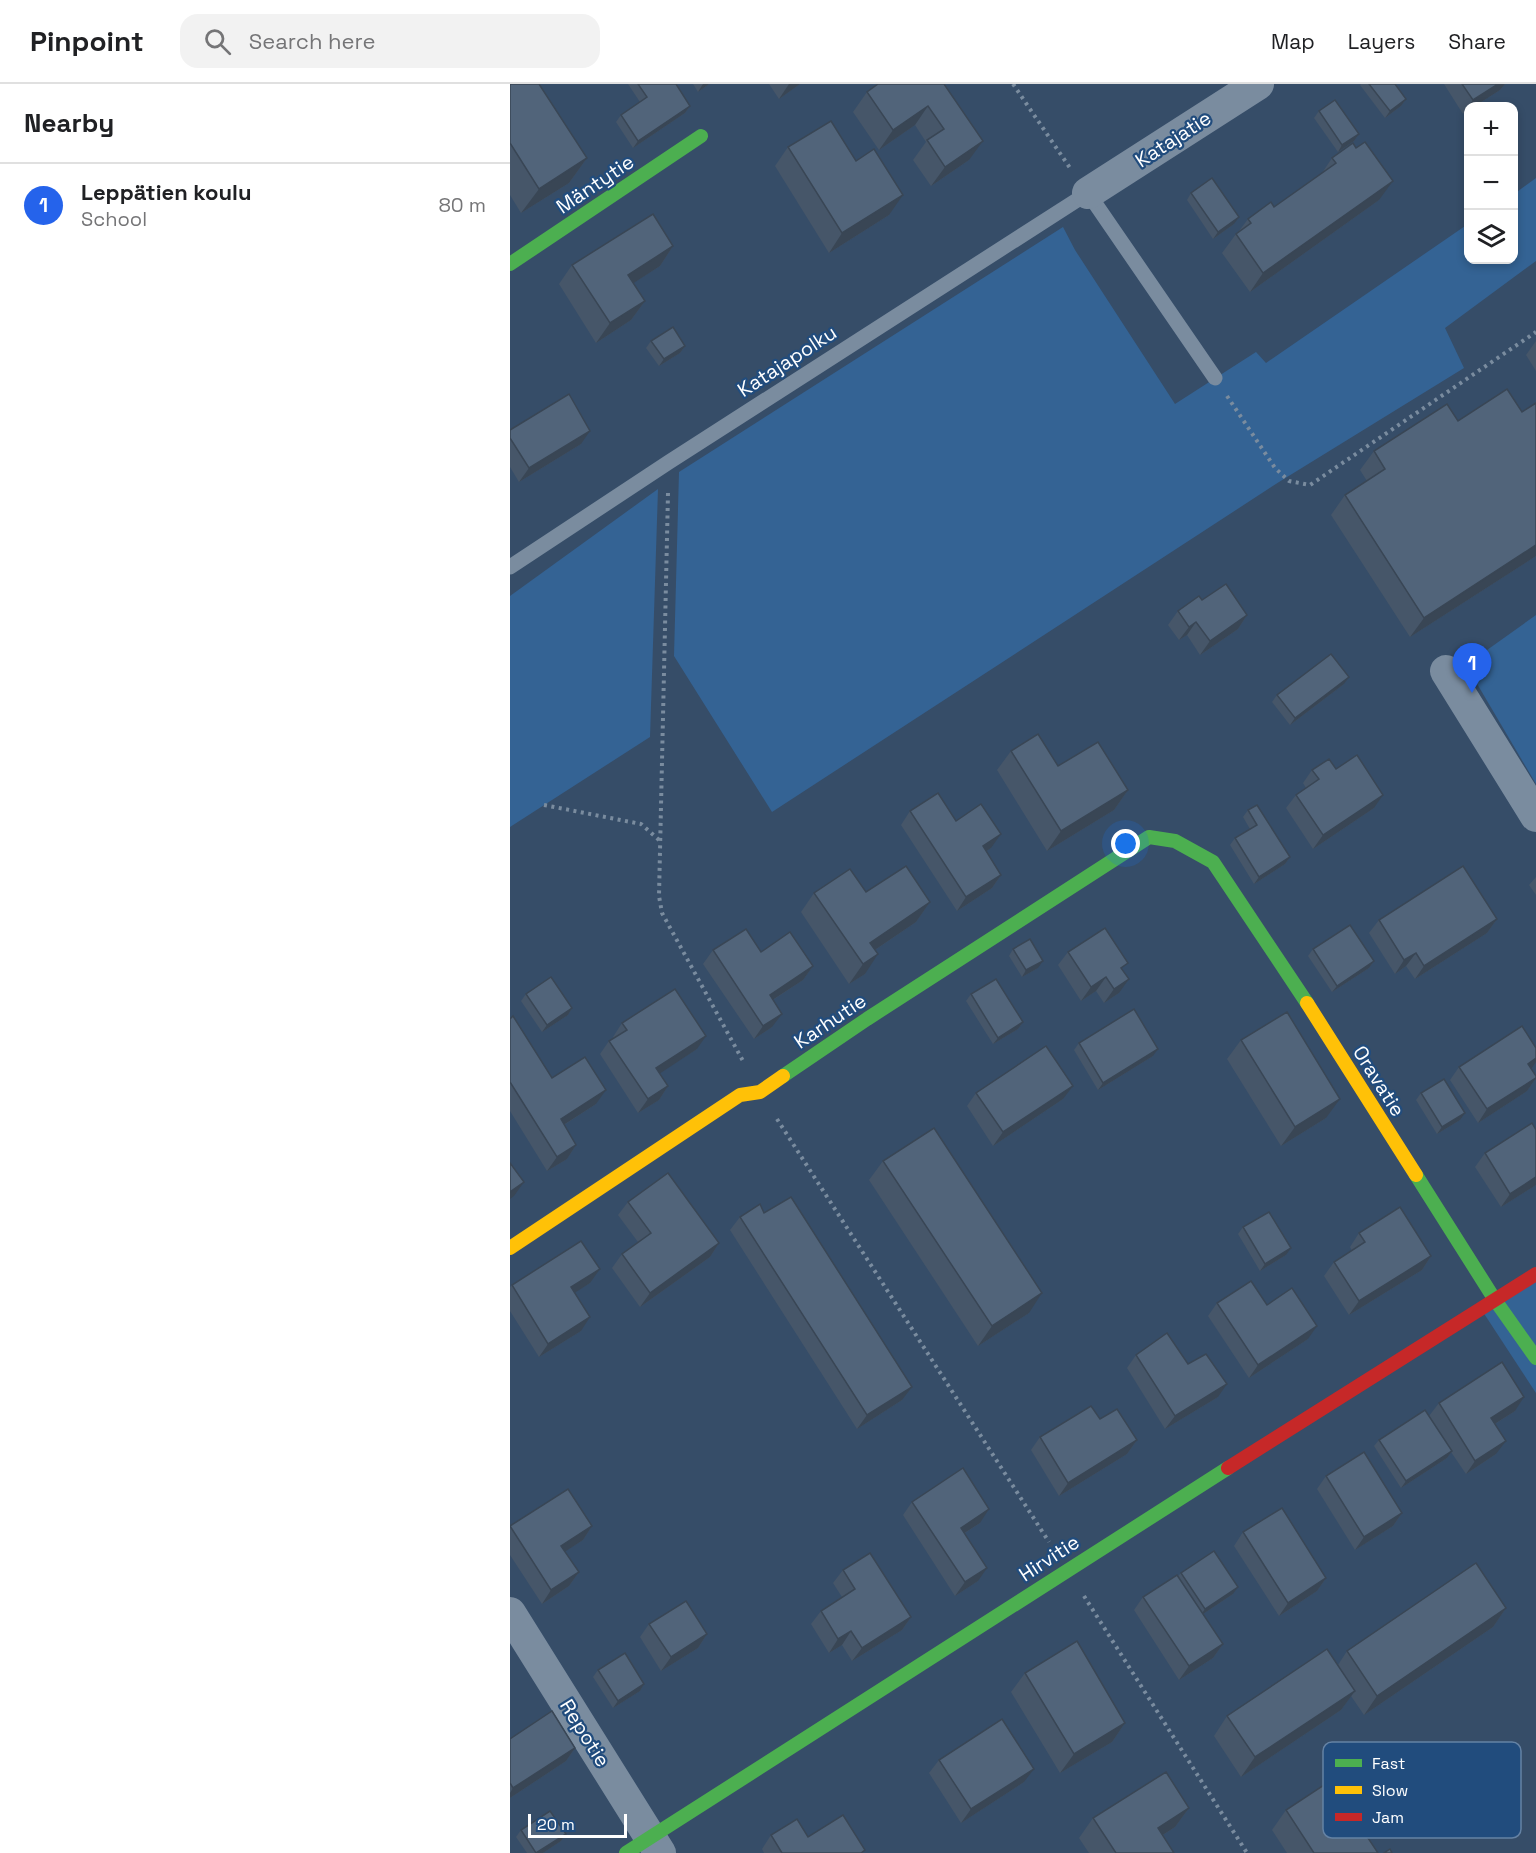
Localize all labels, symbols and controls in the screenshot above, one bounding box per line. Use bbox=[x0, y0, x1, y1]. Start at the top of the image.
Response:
search box bbox=[180, 14, 600, 68]
text: Pinpoint bbox=[30, 23, 144, 59]
icon: search bbox=[201, 25, 234, 58]
text: Search here bbox=[249, 27, 375, 55]
text: Map bbox=[1271, 28, 1315, 55]
text: Layers bbox=[1348, 28, 1415, 55]
text: Share bbox=[1448, 28, 1506, 55]
map controls bbox=[1464, 102, 1518, 264]
button: + bbox=[1464, 102, 1518, 156]
street label: Katajatie bbox=[1130, 105, 1216, 173]
text: Nearby bbox=[24, 106, 114, 140]
street label: Mäntytie bbox=[551, 149, 639, 219]
button: − bbox=[1464, 156, 1518, 210]
text: Leppätien koulu bbox=[81, 178, 252, 206]
text: 1 bbox=[39, 192, 48, 218]
text: 80 m bbox=[438, 192, 486, 218]
text: School bbox=[81, 206, 147, 232]
button: layers bbox=[1464, 210, 1518, 264]
street label: Katajapolku bbox=[732, 319, 842, 403]
pin: 1 bbox=[1452, 644, 1492, 693]
your location bbox=[1111, 829, 1140, 858]
street label: Karhutie bbox=[789, 987, 871, 1055]
street label: Oravatie bbox=[1347, 1041, 1411, 1121]
street label: Hirvitie bbox=[1014, 1529, 1084, 1587]
street label: Repotie bbox=[554, 1694, 616, 1772]
legend bbox=[1323, 1742, 1521, 1838]
text: Fast bbox=[1372, 1753, 1405, 1774]
text: Slow bbox=[1372, 1780, 1408, 1801]
text: Jam bbox=[1372, 1807, 1404, 1828]
scale bar bbox=[528, 1811, 627, 1838]
text: 20 m bbox=[537, 1814, 575, 1835]

